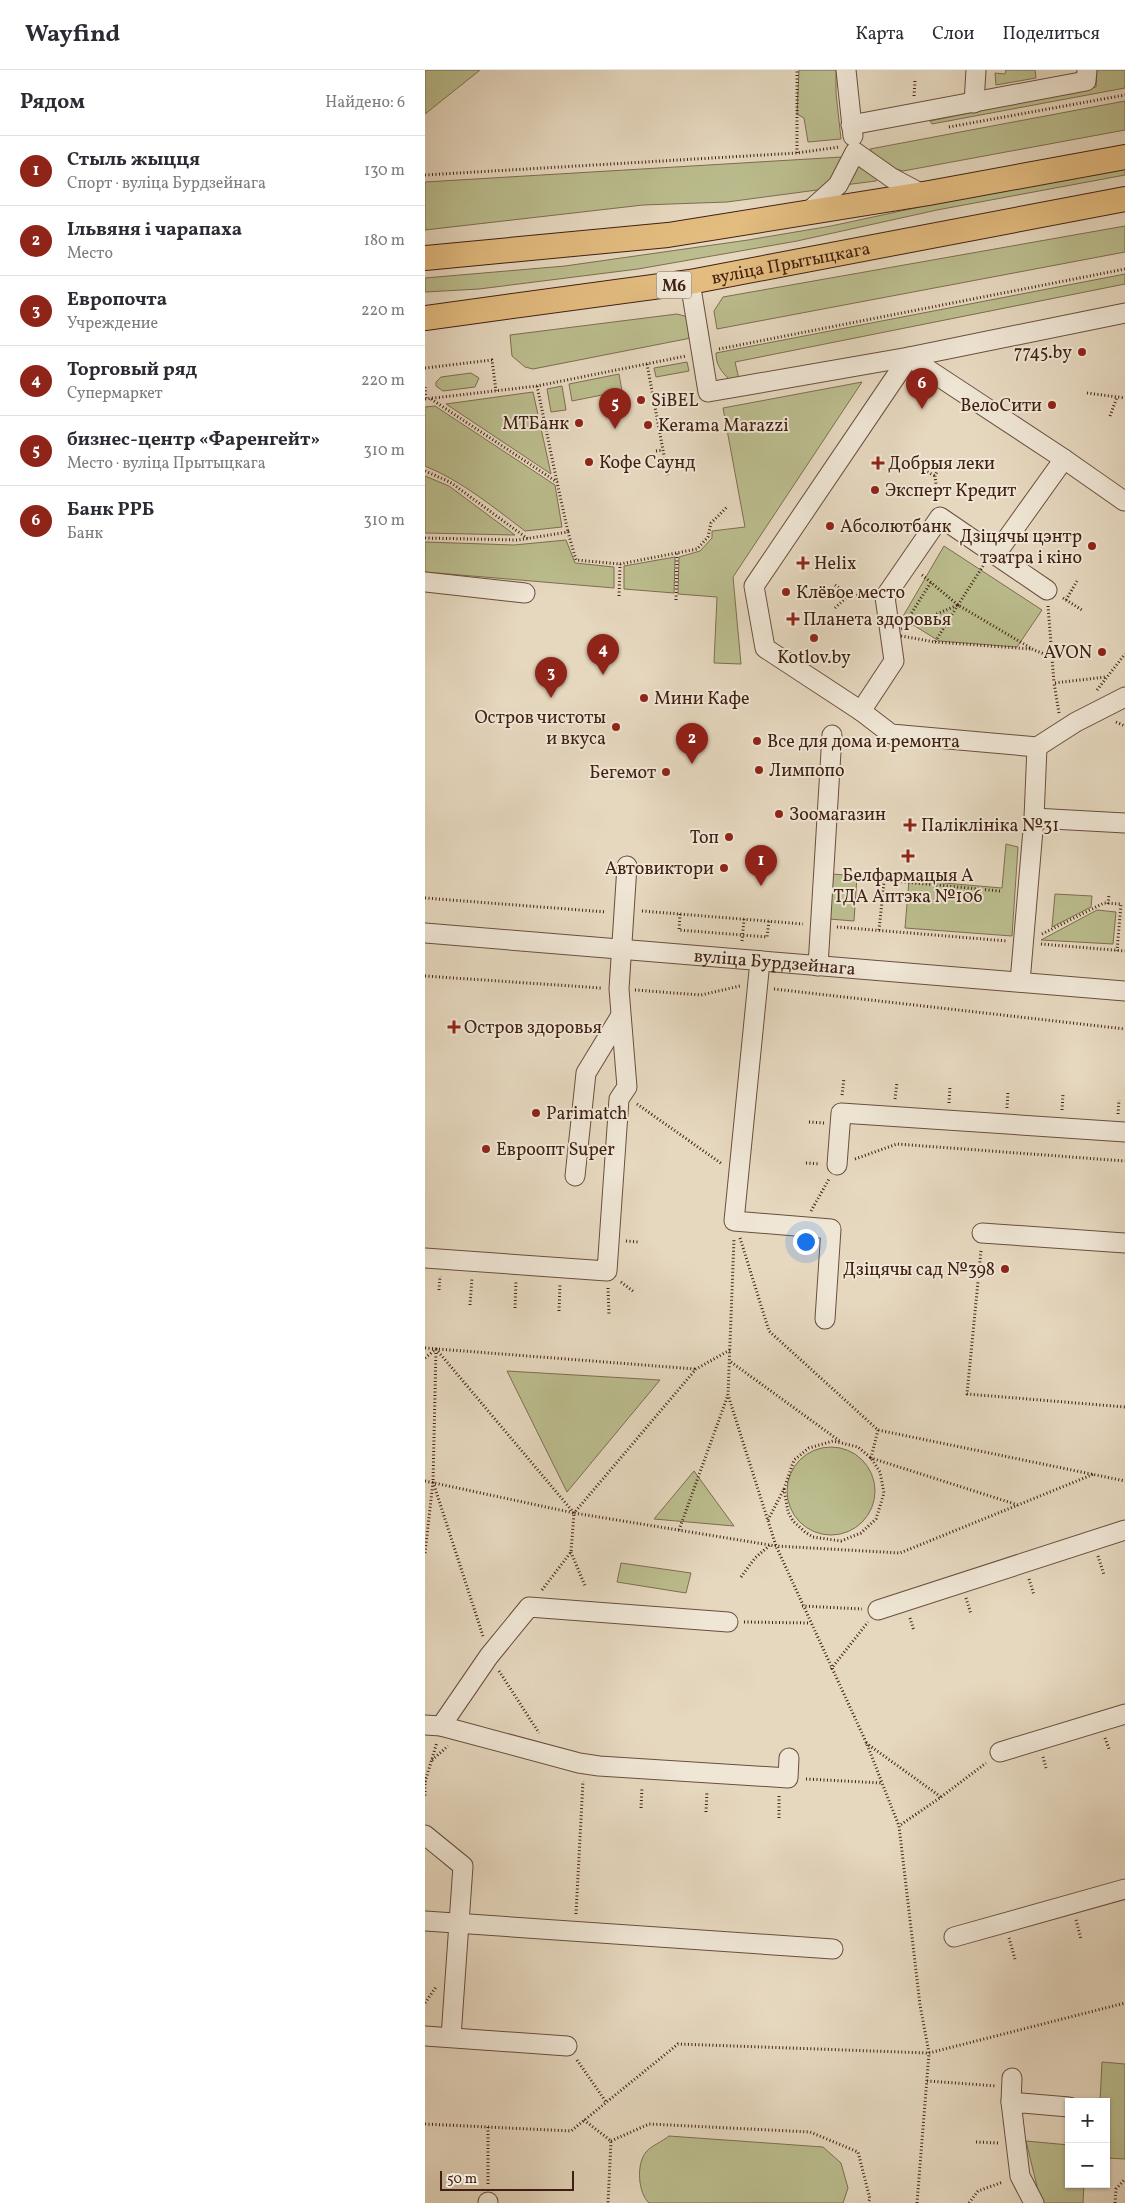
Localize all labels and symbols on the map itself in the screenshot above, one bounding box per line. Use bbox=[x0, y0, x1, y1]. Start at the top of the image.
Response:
street label: вуліца Прытыцкага bbox=[709, 237, 873, 292]
road number: М6 bbox=[657, 272, 691, 298]
place label: 7745.by bbox=[1014, 341, 1072, 366]
marker: 7745.by bbox=[1076, 346, 1088, 358]
pin: 6 bbox=[906, 368, 938, 409]
pin: 5 bbox=[599, 388, 631, 429]
place label: SiBEL bbox=[651, 389, 698, 414]
marker: SiBEL bbox=[635, 394, 647, 406]
place label: ВелоСити bbox=[960, 394, 1042, 419]
marker: ВелоСити bbox=[1046, 399, 1058, 411]
place label: МТБанк bbox=[502, 412, 569, 437]
place label: Kerama Marazzi bbox=[658, 414, 789, 439]
marker: МТБанк bbox=[573, 417, 585, 429]
marker: Kerama Marazzi bbox=[642, 419, 654, 431]
place label: Кофе Саунд bbox=[599, 451, 696, 476]
place label: Добрыя леки bbox=[888, 452, 995, 477]
marker: Кофе Саунд bbox=[583, 456, 595, 468]
marker: Добрыя леки bbox=[872, 457, 884, 469]
place label: Эксперт Кредит bbox=[885, 479, 1016, 504]
marker: Эксперт Кредит bbox=[869, 484, 881, 496]
place label: Абсолютбанк bbox=[840, 515, 952, 540]
marker: Абсолютбанк bbox=[824, 520, 836, 532]
place label: Дзіцячы цэнтр тэатра і кіно bbox=[960, 525, 1082, 571]
marker: Дзіцячы цэнтр тэатра і кіно bbox=[1086, 540, 1098, 552]
place label: Helix bbox=[814, 552, 856, 577]
marker: Helix bbox=[796, 556, 810, 570]
place label: Клёвое место bbox=[796, 581, 905, 606]
marker: Клёвое место bbox=[780, 586, 792, 598]
place label: Планета здоровья bbox=[803, 608, 951, 633]
marker: Планета здоровья bbox=[787, 613, 799, 625]
marker: Kotlov.by bbox=[808, 632, 820, 644]
pin: 4 bbox=[587, 634, 619, 675]
place label: AVON bbox=[1043, 641, 1092, 666]
place label: Kotlov.by bbox=[777, 646, 851, 671]
marker: AVON bbox=[1096, 646, 1108, 658]
pin: 3 bbox=[535, 657, 567, 698]
place label: Мини Кафе bbox=[654, 687, 750, 712]
marker: Мини Кафе bbox=[638, 692, 650, 704]
place label: Остров чистоты и вкуса bbox=[474, 706, 606, 752]
marker: Остров чистоты и вкуса bbox=[610, 721, 622, 733]
pin: 2 bbox=[676, 723, 708, 764]
place label: Все для дома и ремонта bbox=[767, 730, 960, 755]
marker: Все для дома и ремонта bbox=[751, 735, 763, 747]
place label: Лимпопо bbox=[769, 759, 845, 784]
place label: Бегемот bbox=[589, 761, 656, 786]
marker: Лимпопо bbox=[753, 764, 765, 776]
marker: Бегемот bbox=[660, 766, 672, 778]
place label: Зоомагазин bbox=[789, 803, 886, 828]
marker: Зоомагазин bbox=[773, 808, 785, 820]
place label: Паліклініка №31 bbox=[921, 814, 1059, 839]
marker: Паліклініка №31 bbox=[903, 818, 917, 832]
place label: Топ bbox=[690, 826, 719, 851]
marker: Топ bbox=[723, 831, 735, 843]
pin: 1 bbox=[745, 845, 777, 886]
marker: Белфармацыя А ТДА Аптэка №106 bbox=[902, 850, 914, 862]
place label: Автовиктори bbox=[605, 857, 714, 882]
marker: Автовиктори bbox=[718, 862, 730, 874]
place label: Белфармацыя А ТДА Аптэка №106 bbox=[833, 864, 983, 910]
street label: вуліца Бурдзейнага bbox=[693, 944, 857, 983]
place label: Остров здоровья bbox=[464, 1016, 602, 1041]
marker: Остров здоровья bbox=[448, 1021, 460, 1033]
place label: Parimatch bbox=[546, 1102, 628, 1127]
marker: Parimatch bbox=[530, 1107, 542, 1119]
place label: Евроопт Super bbox=[496, 1138, 615, 1163]
marker: Евроопт Super bbox=[480, 1143, 492, 1155]
your location bbox=[793, 1229, 819, 1255]
place label: Дзіцячы сад №398 bbox=[843, 1258, 995, 1283]
marker: Дзіцячы сад №398 bbox=[999, 1263, 1011, 1275]
scale bar bbox=[440, 2168, 574, 2191]

